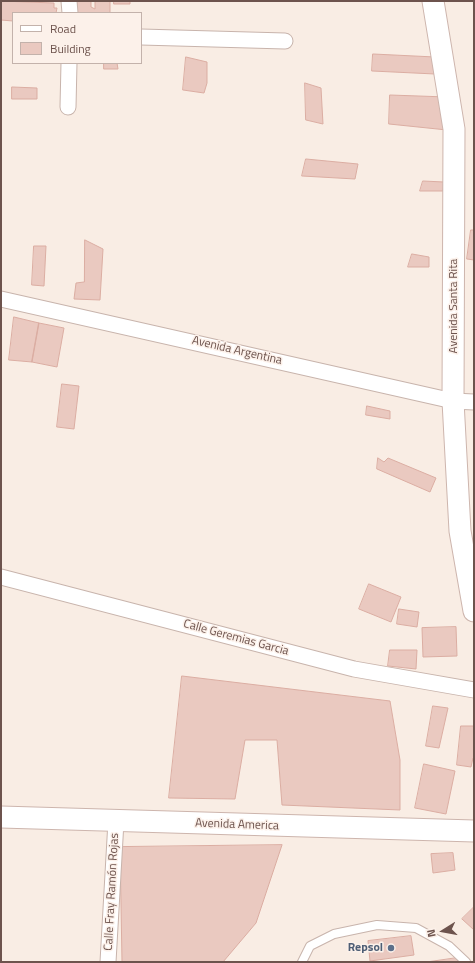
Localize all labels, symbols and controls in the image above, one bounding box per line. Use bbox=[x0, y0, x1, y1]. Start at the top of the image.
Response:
legend bbox=[12, 12, 142, 64]
text: Road bbox=[50, 19, 76, 38]
text: Building bbox=[50, 39, 91, 58]
street label: Avenida Santa Rita bbox=[447, 259, 461, 353]
street label: Avenida Argentina bbox=[191, 334, 283, 368]
street label: Calle Geremias Garcia bbox=[182, 617, 290, 659]
street label: Avenida America bbox=[195, 816, 279, 834]
street label: Calle Fray Ramón Rojas bbox=[102, 833, 122, 951]
north arrow bbox=[423, 911, 463, 951]
text: N bbox=[423, 928, 440, 939]
place label: Repsol bbox=[348, 941, 383, 955]
marker: Repsol bbox=[386, 943, 396, 953]

